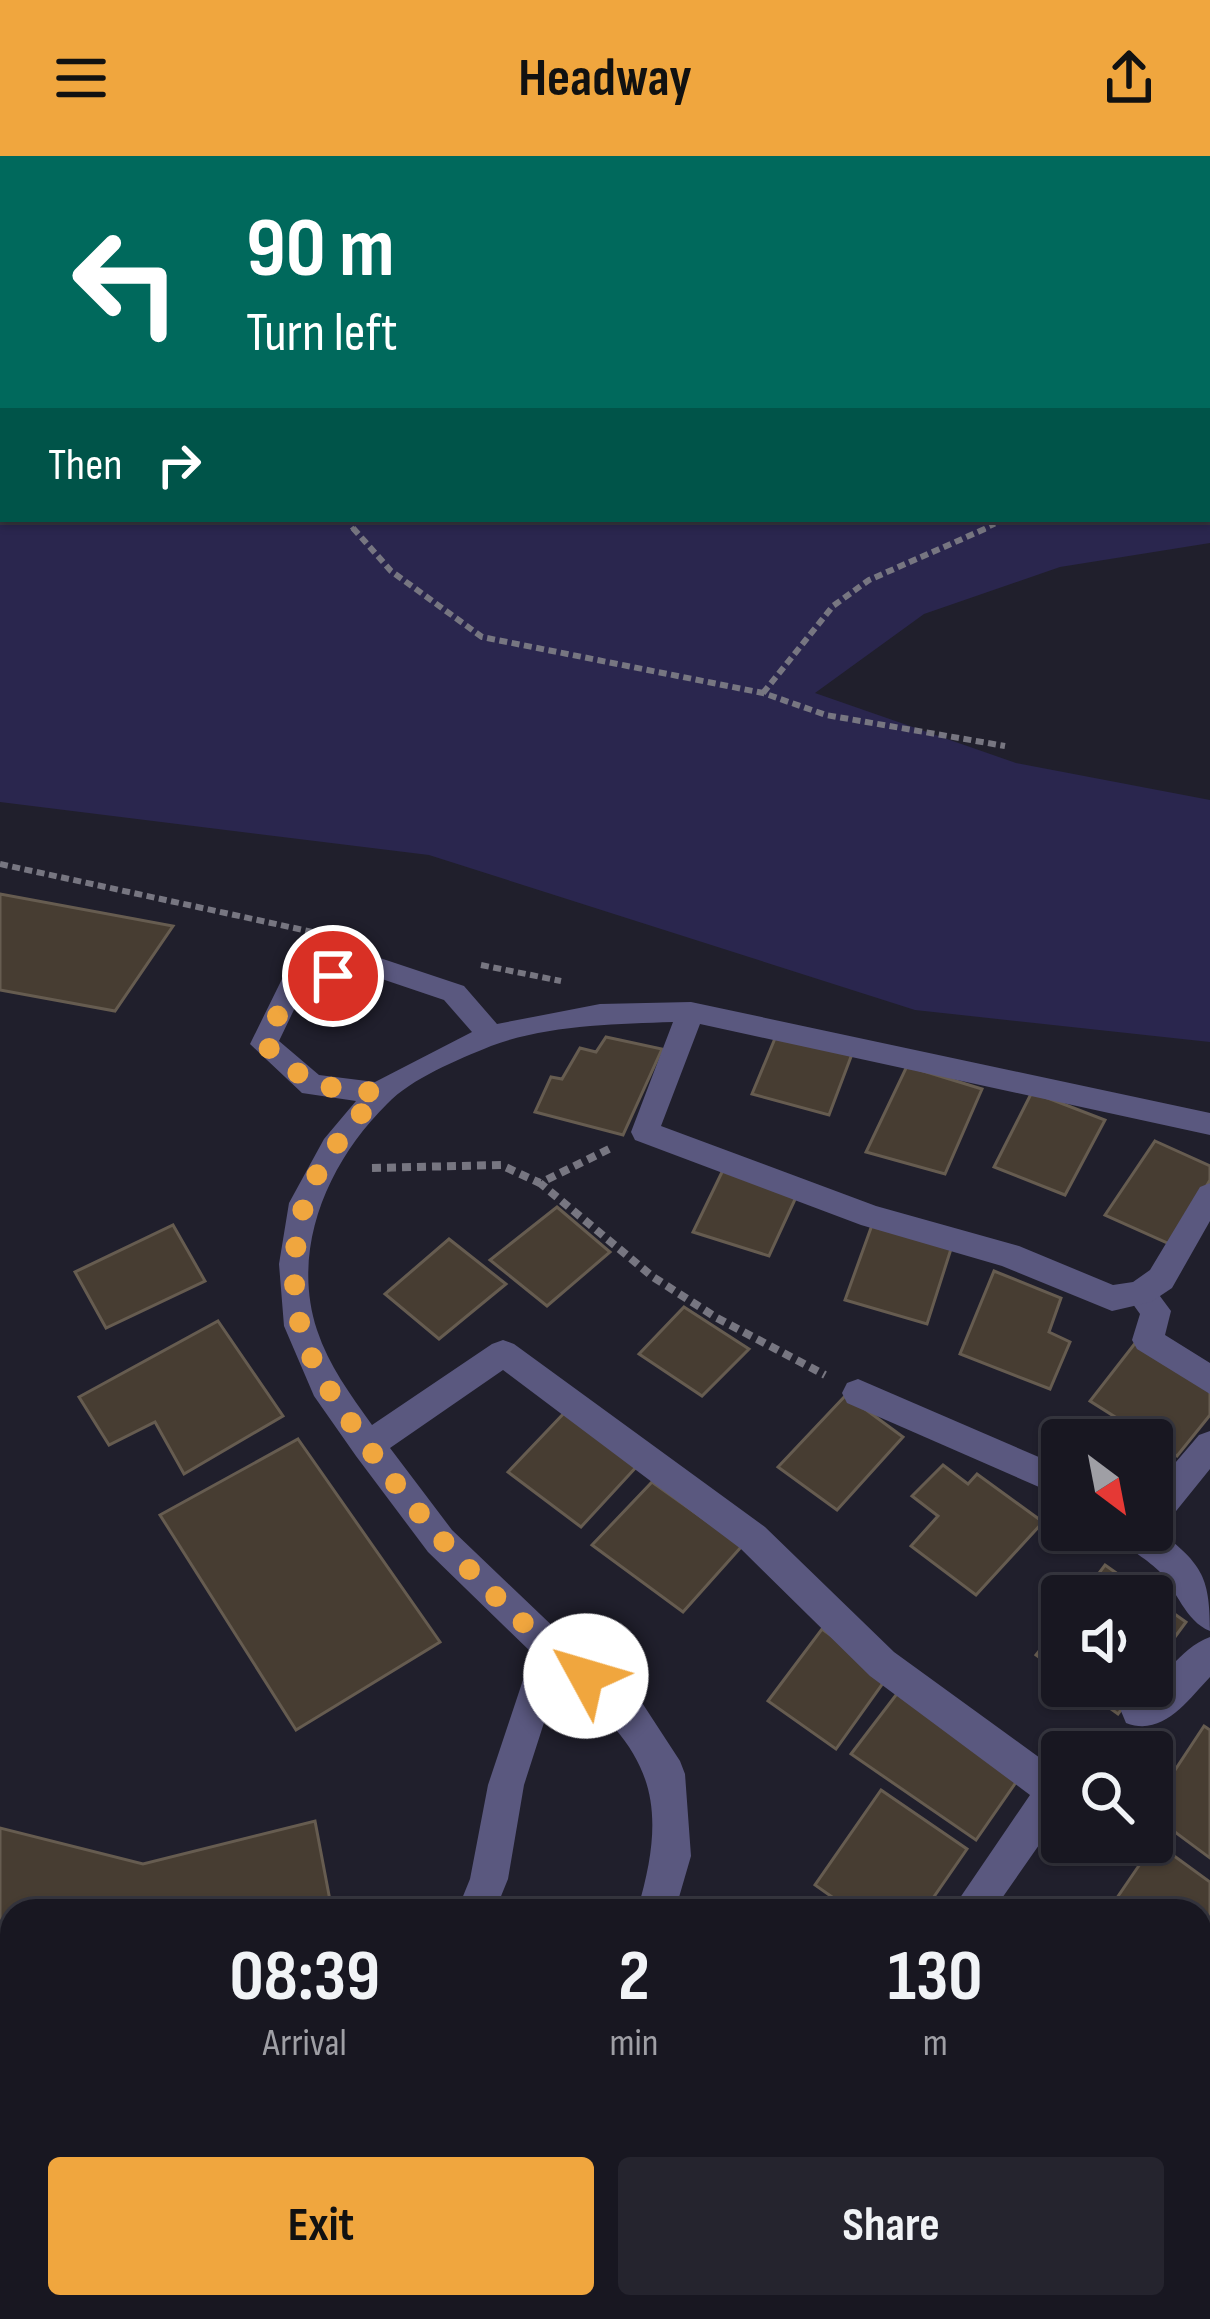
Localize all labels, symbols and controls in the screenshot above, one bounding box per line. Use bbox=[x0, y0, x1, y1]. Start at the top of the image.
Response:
icon: menu bbox=[48, 45, 114, 111]
icon: share bbox=[1096, 45, 1162, 111]
text: Headway bbox=[518, 46, 692, 111]
text: 90 m bbox=[246, 199, 395, 300]
icon: left bbox=[48, 204, 204, 360]
text: Turn left bbox=[246, 301, 398, 366]
icon: right bbox=[146, 432, 212, 498]
text: Then bbox=[48, 438, 122, 493]
pin bbox=[282, 925, 384, 1027]
icon: arrive bbox=[300, 943, 366, 1009]
north arrow bbox=[1041, 1419, 1173, 1551]
map controls bbox=[1041, 1419, 1173, 1863]
button: sound bbox=[1041, 1575, 1173, 1707]
position arrow bbox=[523, 1613, 649, 1739]
button: search bbox=[1041, 1731, 1173, 1863]
text: 08:39 bbox=[229, 1934, 380, 2021]
text: 2 bbox=[618, 1934, 650, 2021]
text: 130 bbox=[888, 1934, 983, 2021]
text: Arrival bbox=[263, 2020, 347, 2067]
text: min bbox=[609, 2020, 658, 2067]
text: m bbox=[923, 2020, 948, 2067]
button: Exit bbox=[48, 2157, 594, 2295]
button: Share bbox=[618, 2157, 1164, 2295]

